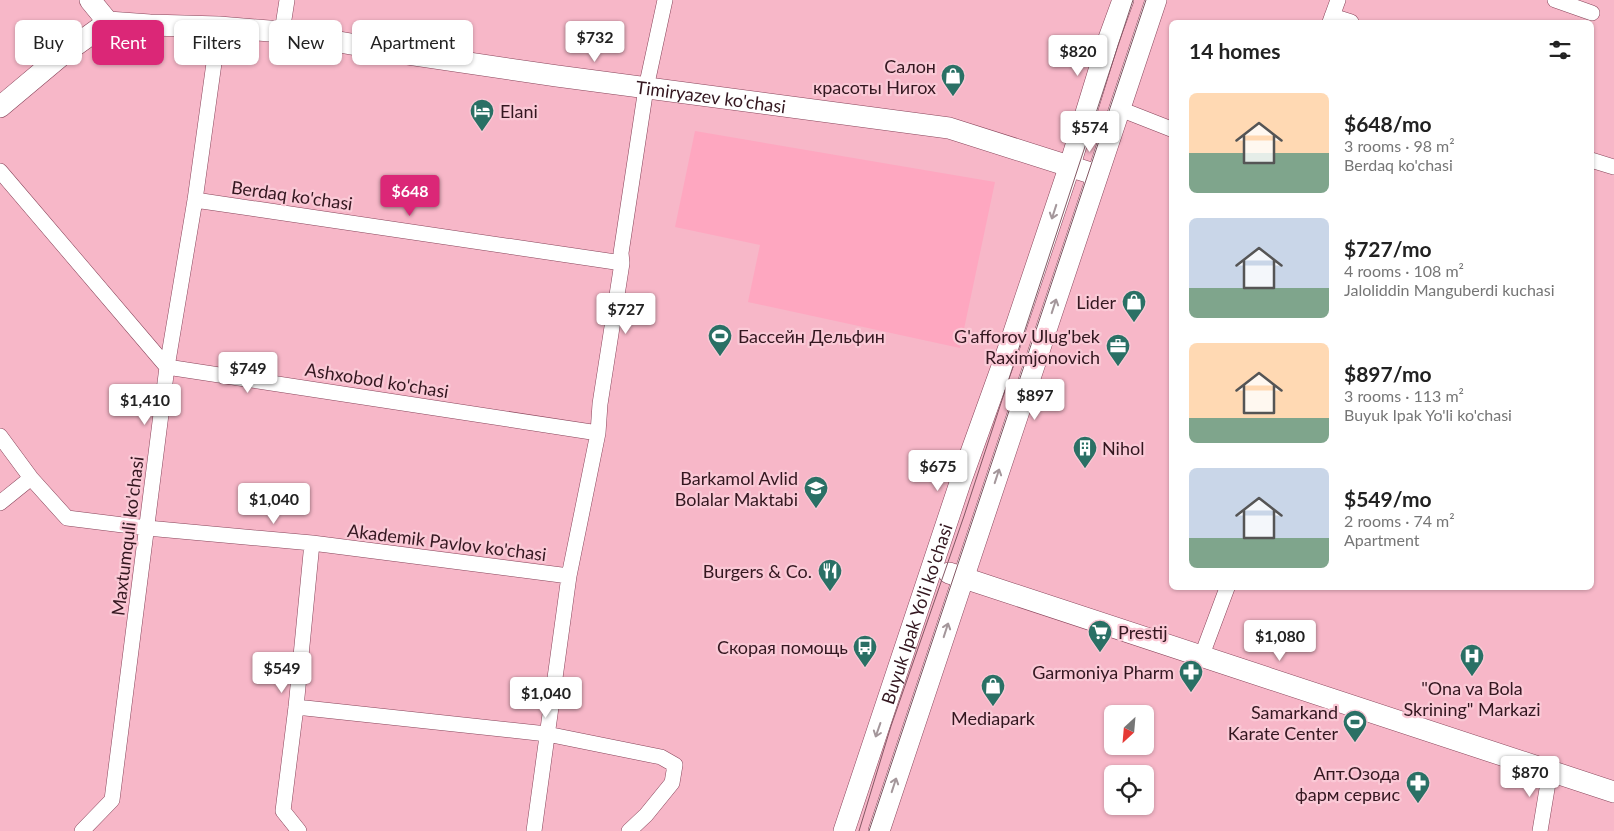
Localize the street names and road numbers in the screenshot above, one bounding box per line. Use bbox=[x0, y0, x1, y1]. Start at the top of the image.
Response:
street label: Timiryazev ko'chasi bbox=[635, 76, 787, 117]
street label: Berdaq ko'chasi bbox=[230, 176, 354, 214]
street label: Ashxobod ko'chasi bbox=[304, 358, 450, 402]
street label: Maxtumquli ko'chasi bbox=[106, 455, 148, 617]
street label: Akademik Pavlov ko'chasi bbox=[346, 519, 548, 565]
street label: Buyuk Ipak Yo'li ko'chasi bbox=[876, 521, 957, 707]

